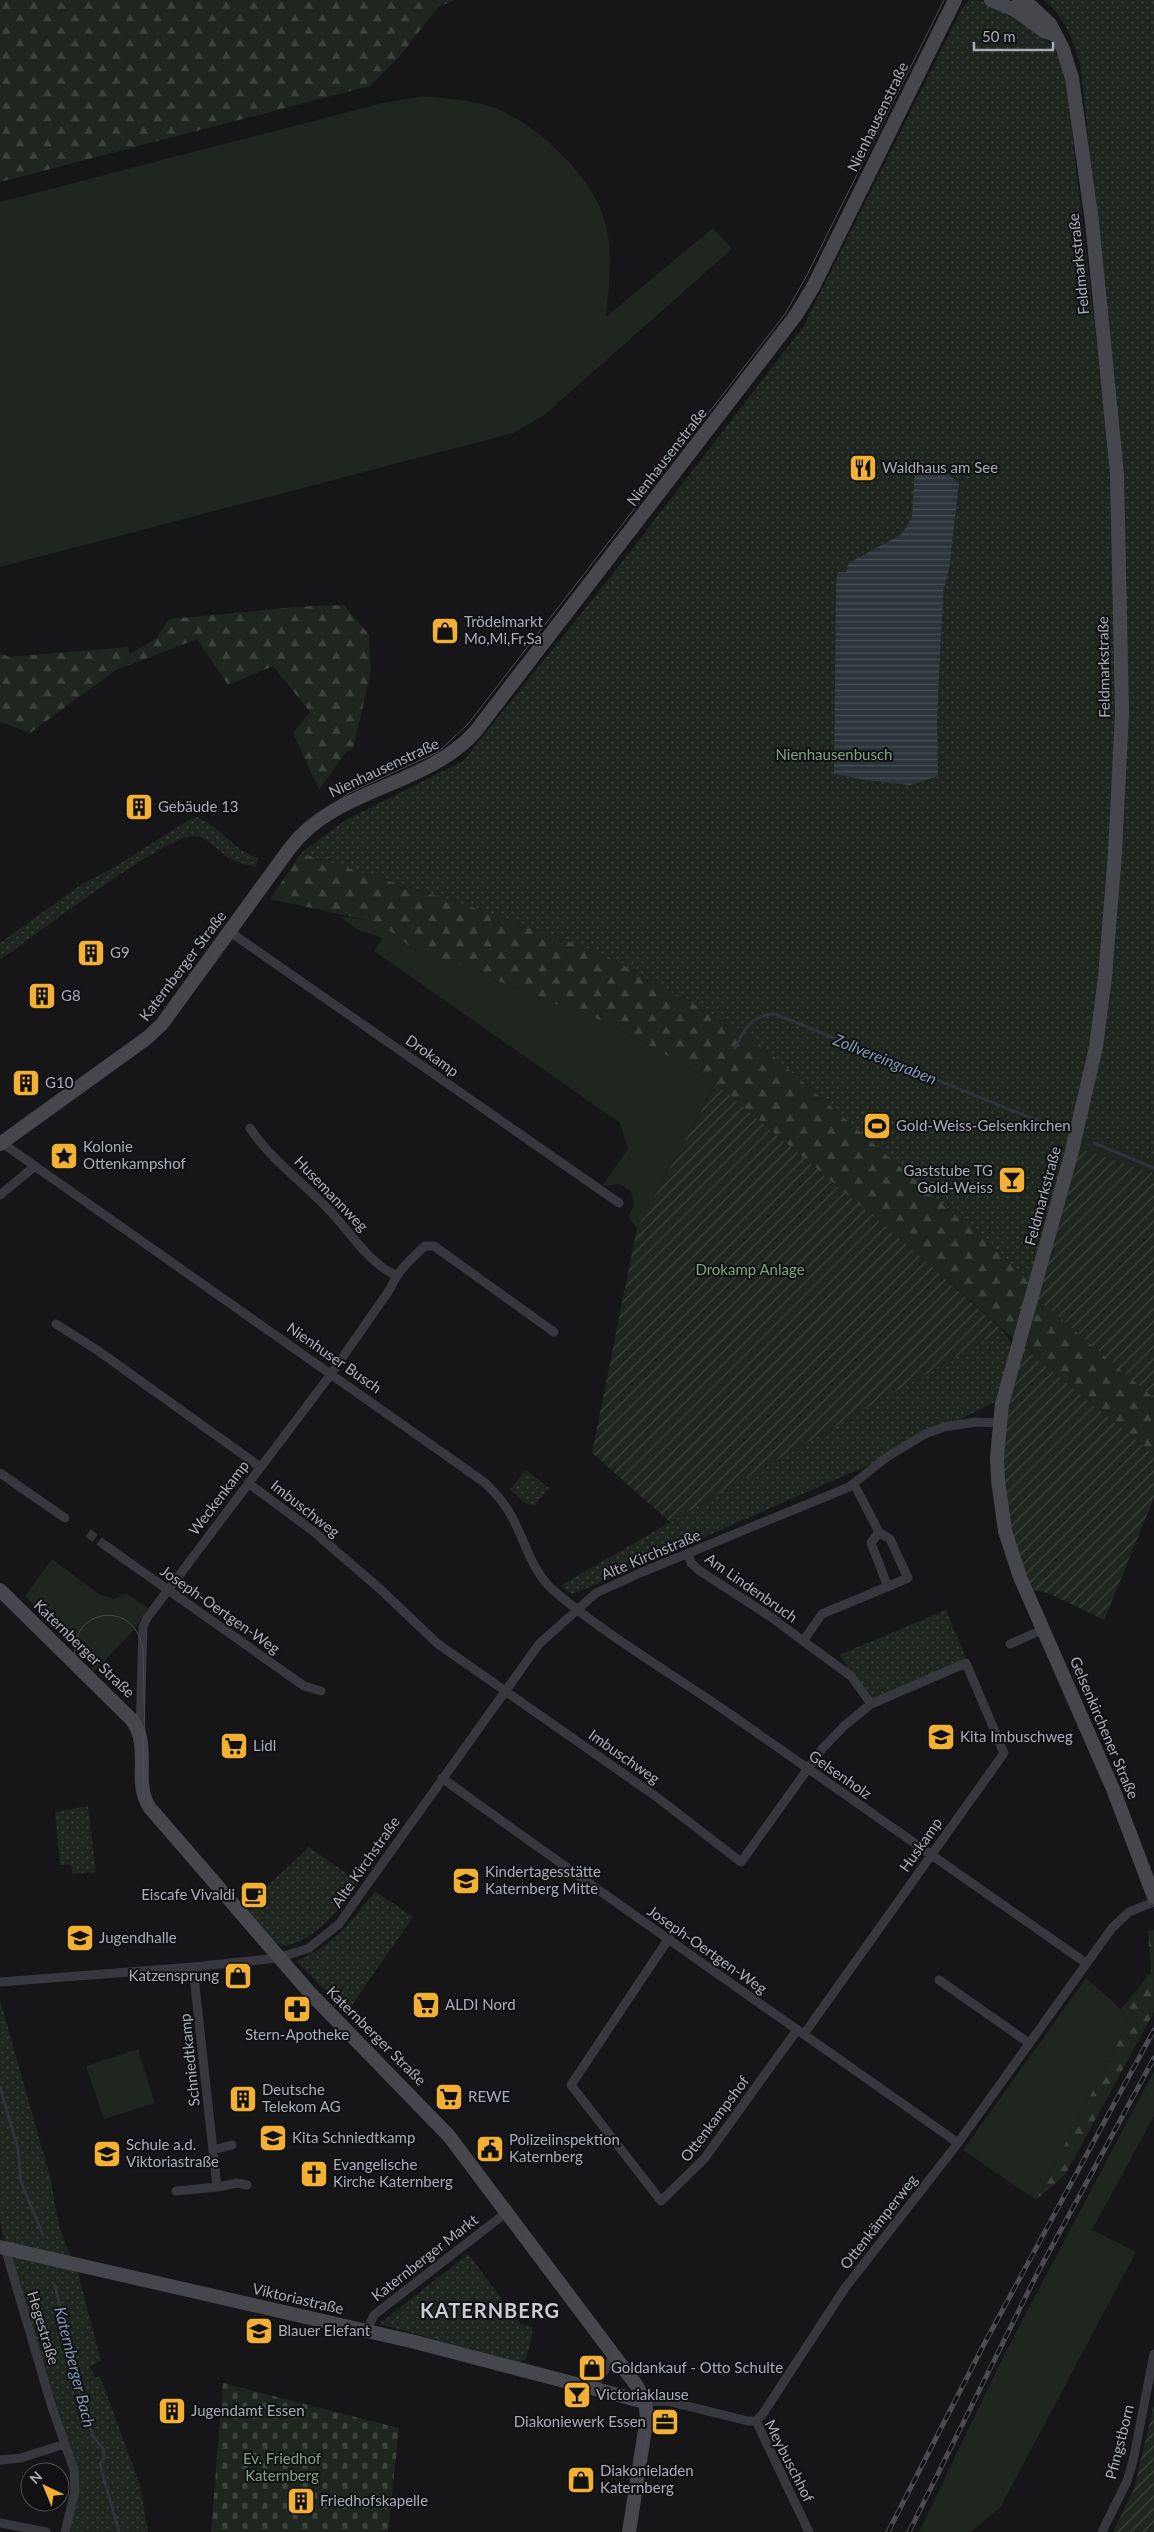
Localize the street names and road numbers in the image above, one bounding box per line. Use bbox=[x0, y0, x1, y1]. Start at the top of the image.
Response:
street label: Nienhausenstraße bbox=[843, 59, 911, 174]
street label: Feldmarkstraße bbox=[1064, 212, 1092, 316]
street label: Nienhausenstraße bbox=[622, 404, 710, 509]
street label: Feldmarkstraße bbox=[1093, 616, 1113, 718]
street label: Nienhausenstraße bbox=[326, 734, 442, 801]
street label: Katernberger Straße bbox=[135, 907, 229, 1024]
street label: Drokamp bbox=[403, 1030, 463, 1080]
street label: Feldmarkstraße bbox=[1020, 1144, 1064, 1247]
street label: Husemannweg bbox=[291, 1152, 372, 1235]
street label: Nienhuser Busch bbox=[284, 1318, 385, 1396]
street label: Weckenkamp bbox=[184, 1456, 252, 1538]
street label: Imbuschweg bbox=[268, 1476, 344, 1541]
street label: Alte Kirchstraße bbox=[598, 1525, 703, 1583]
street label: Am Lindenbruch bbox=[702, 1549, 801, 1626]
street label: Joseph-Oertgen-Weg bbox=[157, 1561, 284, 1657]
street label: Katernberger Straße bbox=[31, 1596, 139, 1701]
street label: Gelsenkirchener Straße bbox=[1067, 1654, 1143, 1802]
street label: Imbuschweg bbox=[586, 1725, 664, 1787]
street label: Gelsenholz bbox=[806, 1746, 876, 1802]
street label: Alte Kirchstraße bbox=[327, 1813, 403, 1910]
street label: Huskamp bbox=[895, 1814, 945, 1875]
street label: Joseph-Oertgen-Weg bbox=[644, 1901, 771, 1997]
street label: Katernberger Straße bbox=[323, 1982, 430, 2089]
street label: Schniedtkamp bbox=[175, 2013, 203, 2107]
street label: Ottenkampshof bbox=[676, 2071, 753, 2165]
street label: Ottenkämperweg bbox=[836, 2170, 921, 2272]
street label: Katernberger Markt bbox=[368, 2210, 482, 2304]
street label: Viktoriastraße bbox=[251, 2279, 346, 2317]
street label: Hegestraße bbox=[24, 2289, 64, 2367]
street label: Pfingstborn bbox=[1101, 2403, 1137, 2481]
street label: Meybuschhof bbox=[761, 2416, 819, 2505]

